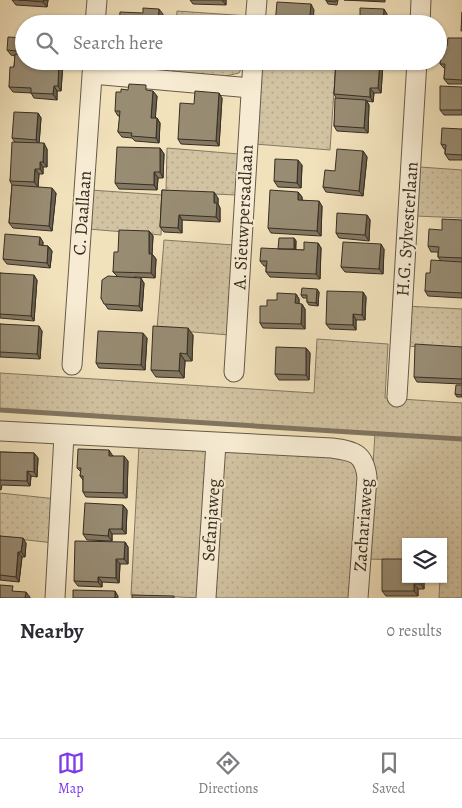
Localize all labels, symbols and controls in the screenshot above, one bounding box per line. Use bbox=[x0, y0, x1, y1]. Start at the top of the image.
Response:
search box bbox=[15, 15, 447, 70]
icon: search bbox=[33, 29, 61, 57]
text: Search here bbox=[73, 30, 163, 56]
street label: A. Sieuwpersadlaan bbox=[227, 144, 259, 291]
street label: H.G. Sylvesterlaan bbox=[390, 161, 424, 297]
street label: C. Daallaan bbox=[67, 170, 97, 256]
street label: Zachariaweg bbox=[348, 477, 378, 573]
street label: Sefanjaweg bbox=[196, 478, 226, 562]
map controls bbox=[402, 538, 447, 583]
button: layers bbox=[402, 538, 447, 583]
text: Nearby bbox=[20, 617, 83, 645]
text: 0 results bbox=[386, 620, 442, 642]
tab: Map bbox=[57, 749, 85, 798]
tab: Directions bbox=[198, 749, 258, 798]
tab: Saved bbox=[372, 749, 405, 798]

